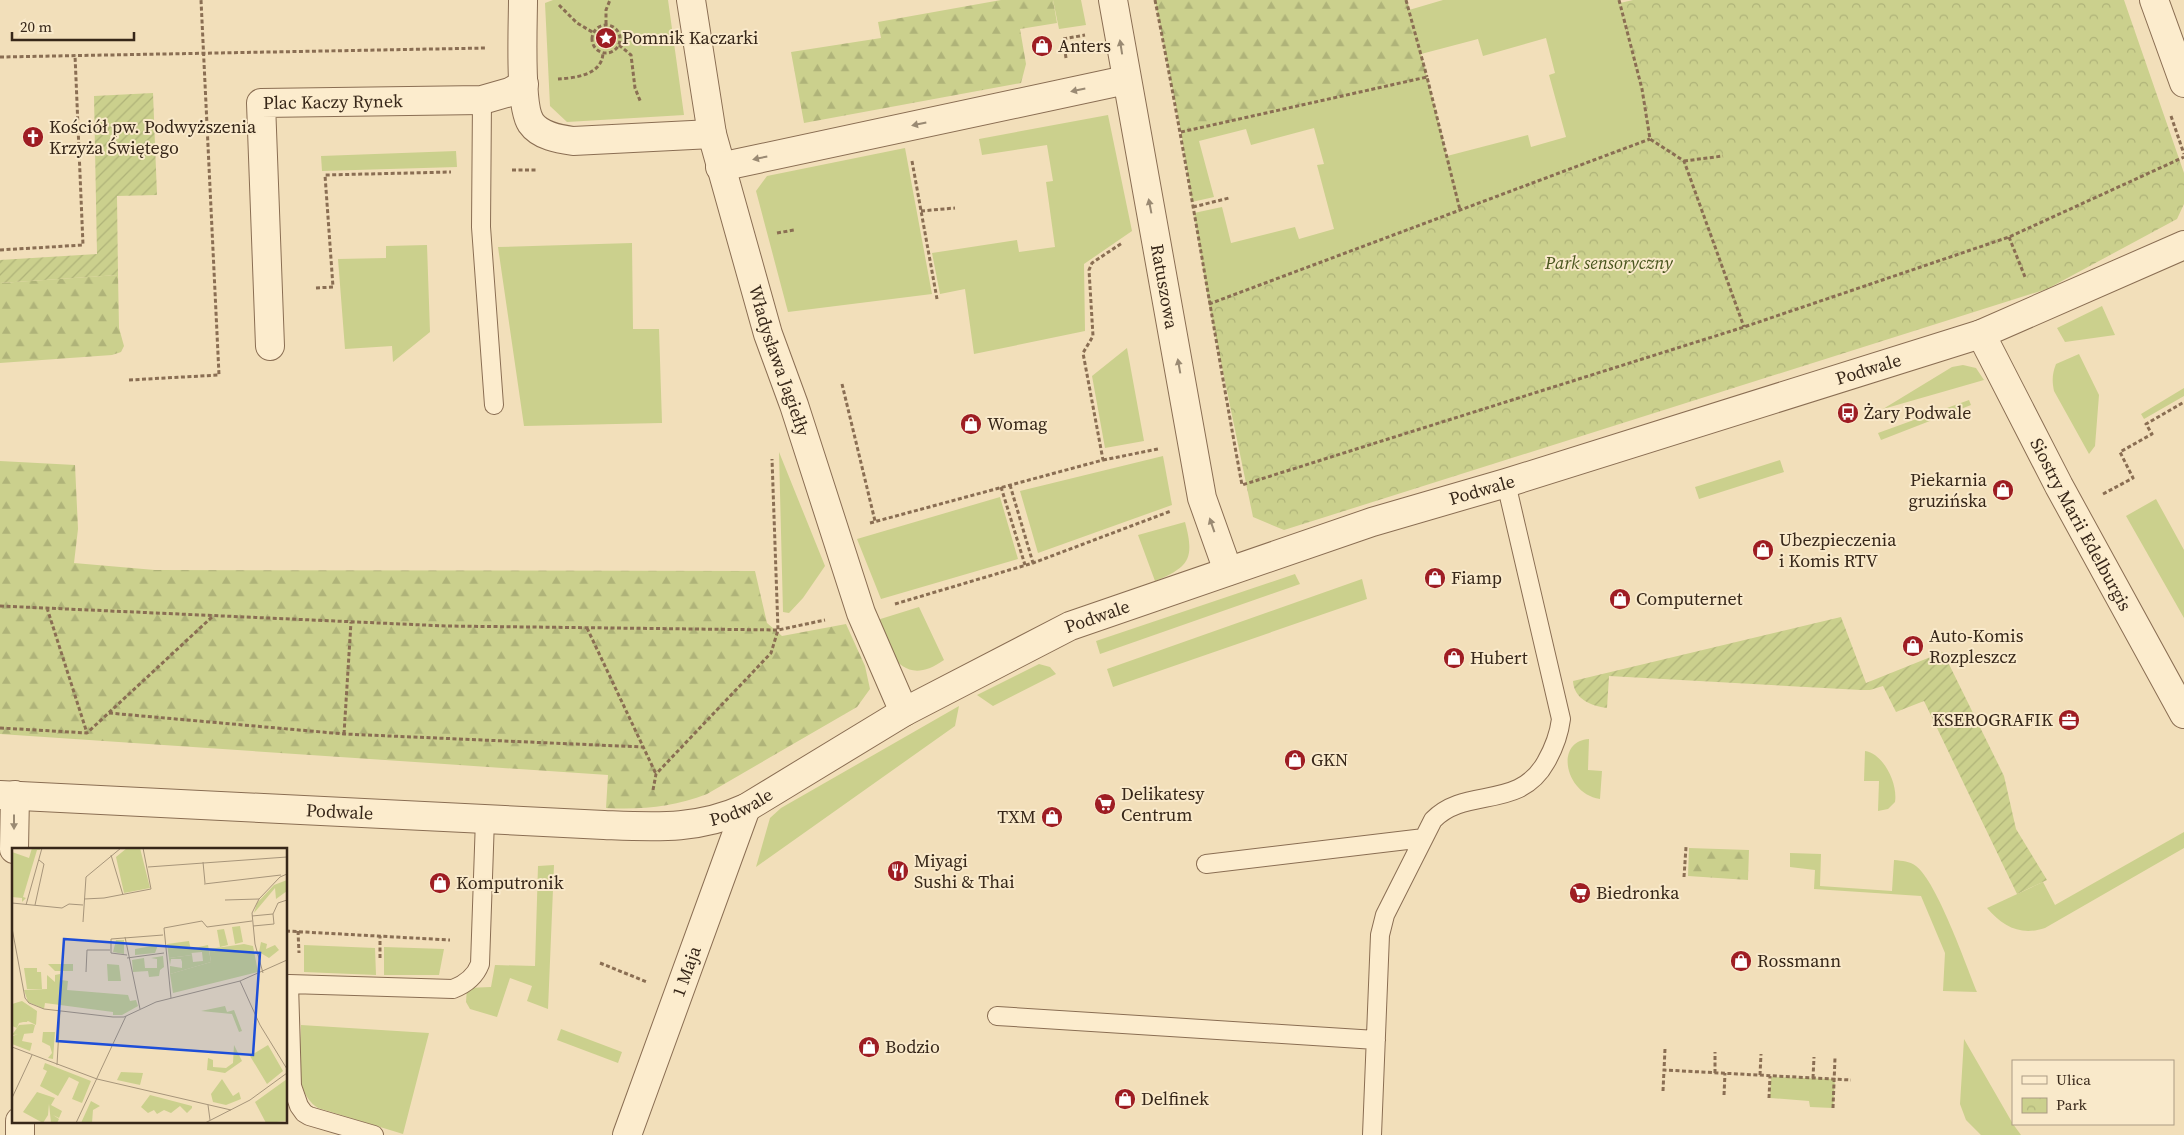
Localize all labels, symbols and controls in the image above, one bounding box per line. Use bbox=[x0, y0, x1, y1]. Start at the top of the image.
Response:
scale bar bbox=[12, 10, 135, 42]
text: 20 m bbox=[20, 16, 52, 37]
place label: Pomnik Kaczarki bbox=[622, 25, 758, 50]
place icon: Pomnik Kaczarki bbox=[594, 26, 618, 50]
place label: Anters bbox=[1058, 33, 1111, 58]
shop icon: Anters bbox=[1030, 34, 1054, 58]
one-way arrow bbox=[1116, 38, 1124, 54]
one-way arrow bbox=[1071, 86, 1086, 94]
street label: Plac Kaczy Rynek bbox=[263, 88, 403, 115]
place label: Kościół pw. Podwyższenia Krzyża Świętego bbox=[49, 114, 257, 160]
one-way arrow bbox=[912, 120, 927, 128]
church icon: Kościół pw. Podwyższenia Krzyża Świętego bbox=[21, 125, 45, 149]
one-way arrow bbox=[753, 154, 768, 162]
one-way arrow bbox=[1145, 198, 1153, 214]
street label: Ratuszowa bbox=[1145, 242, 1185, 332]
park label: Park sensoryczny bbox=[1544, 250, 1673, 275]
street label: Władysława Jagiełły bbox=[743, 282, 816, 440]
street label: Podwale bbox=[1832, 347, 1904, 391]
one-way arrow bbox=[1175, 358, 1183, 374]
place label: Żary Podwale bbox=[1864, 400, 1972, 425]
bus stop icon: Żary Podwale bbox=[1836, 401, 1860, 425]
place label: Womag bbox=[987, 411, 1047, 436]
shop icon: Womag bbox=[959, 412, 983, 436]
street label: Siostry Marii Edelburgis bbox=[2024, 433, 2138, 615]
place label: Piekarnia gruzińska bbox=[1908, 467, 1988, 513]
street label: Podwale bbox=[1446, 468, 1518, 511]
shop icon: Piekarnia gruzińska bbox=[1991, 478, 2015, 502]
one-way arrow bbox=[1208, 517, 1216, 532]
place label: Ubezpieczenia i Komis RTV bbox=[1779, 527, 1897, 573]
shop icon: Ubezpieczenia i Komis RTV bbox=[1751, 538, 1775, 562]
place label: Fiamp bbox=[1451, 565, 1502, 590]
shop icon: Fiamp bbox=[1423, 566, 1447, 590]
place label: Computernet bbox=[1636, 586, 1743, 611]
shop icon: Computernet bbox=[1608, 587, 1632, 611]
street label: Podwale bbox=[1061, 593, 1133, 639]
place label: Auto-Komis Rozpleszcz bbox=[1929, 623, 2024, 669]
shop icon: Auto-Komis Rozpleszcz bbox=[1901, 634, 1925, 658]
place label: Hubert bbox=[1470, 645, 1528, 670]
shop icon: Hubert bbox=[1442, 646, 1466, 670]
place label: KSEROGRAFIK bbox=[1932, 707, 2053, 732]
office icon: KSEROGRAFIK bbox=[2057, 708, 2081, 732]
place label: GKN bbox=[1311, 747, 1348, 772]
shop icon: GKN bbox=[1283, 748, 1307, 772]
place label: Delikatesy Centrum bbox=[1121, 781, 1205, 827]
street label: Podwale bbox=[707, 782, 777, 832]
supermarket icon: Delikatesy Centrum bbox=[1093, 792, 1117, 816]
street label: Podwale bbox=[305, 797, 374, 826]
place label: TXM bbox=[997, 804, 1036, 829]
shop icon: TXM bbox=[1040, 805, 1064, 829]
one-way arrow bbox=[10, 814, 18, 830]
inset map bbox=[12, 848, 288, 1122]
place label: Miyagi Sushi & Thai bbox=[914, 848, 1015, 894]
restaurant icon: Miyagi Sushi & Thai bbox=[886, 859, 910, 883]
place label: Komputronik bbox=[456, 870, 564, 895]
shop icon: Komputronik bbox=[428, 871, 452, 895]
place label: Biedronka bbox=[1596, 880, 1680, 905]
supermarket icon: Biedronka bbox=[1568, 881, 1592, 905]
street label: 1 Maja bbox=[665, 942, 707, 1000]
place label: Rossmann bbox=[1757, 948, 1841, 973]
shop icon: Rossmann bbox=[1729, 949, 1753, 973]
place label: Bodzio bbox=[885, 1034, 940, 1059]
shop icon: Bodzio bbox=[857, 1035, 881, 1059]
legend bbox=[2012, 1060, 2174, 1125]
text: Ulica bbox=[2056, 1069, 2091, 1090]
place label: Delfinek bbox=[1141, 1086, 1209, 1111]
shop icon: Delfinek bbox=[1113, 1087, 1137, 1111]
text: Park bbox=[2056, 1094, 2088, 1115]

